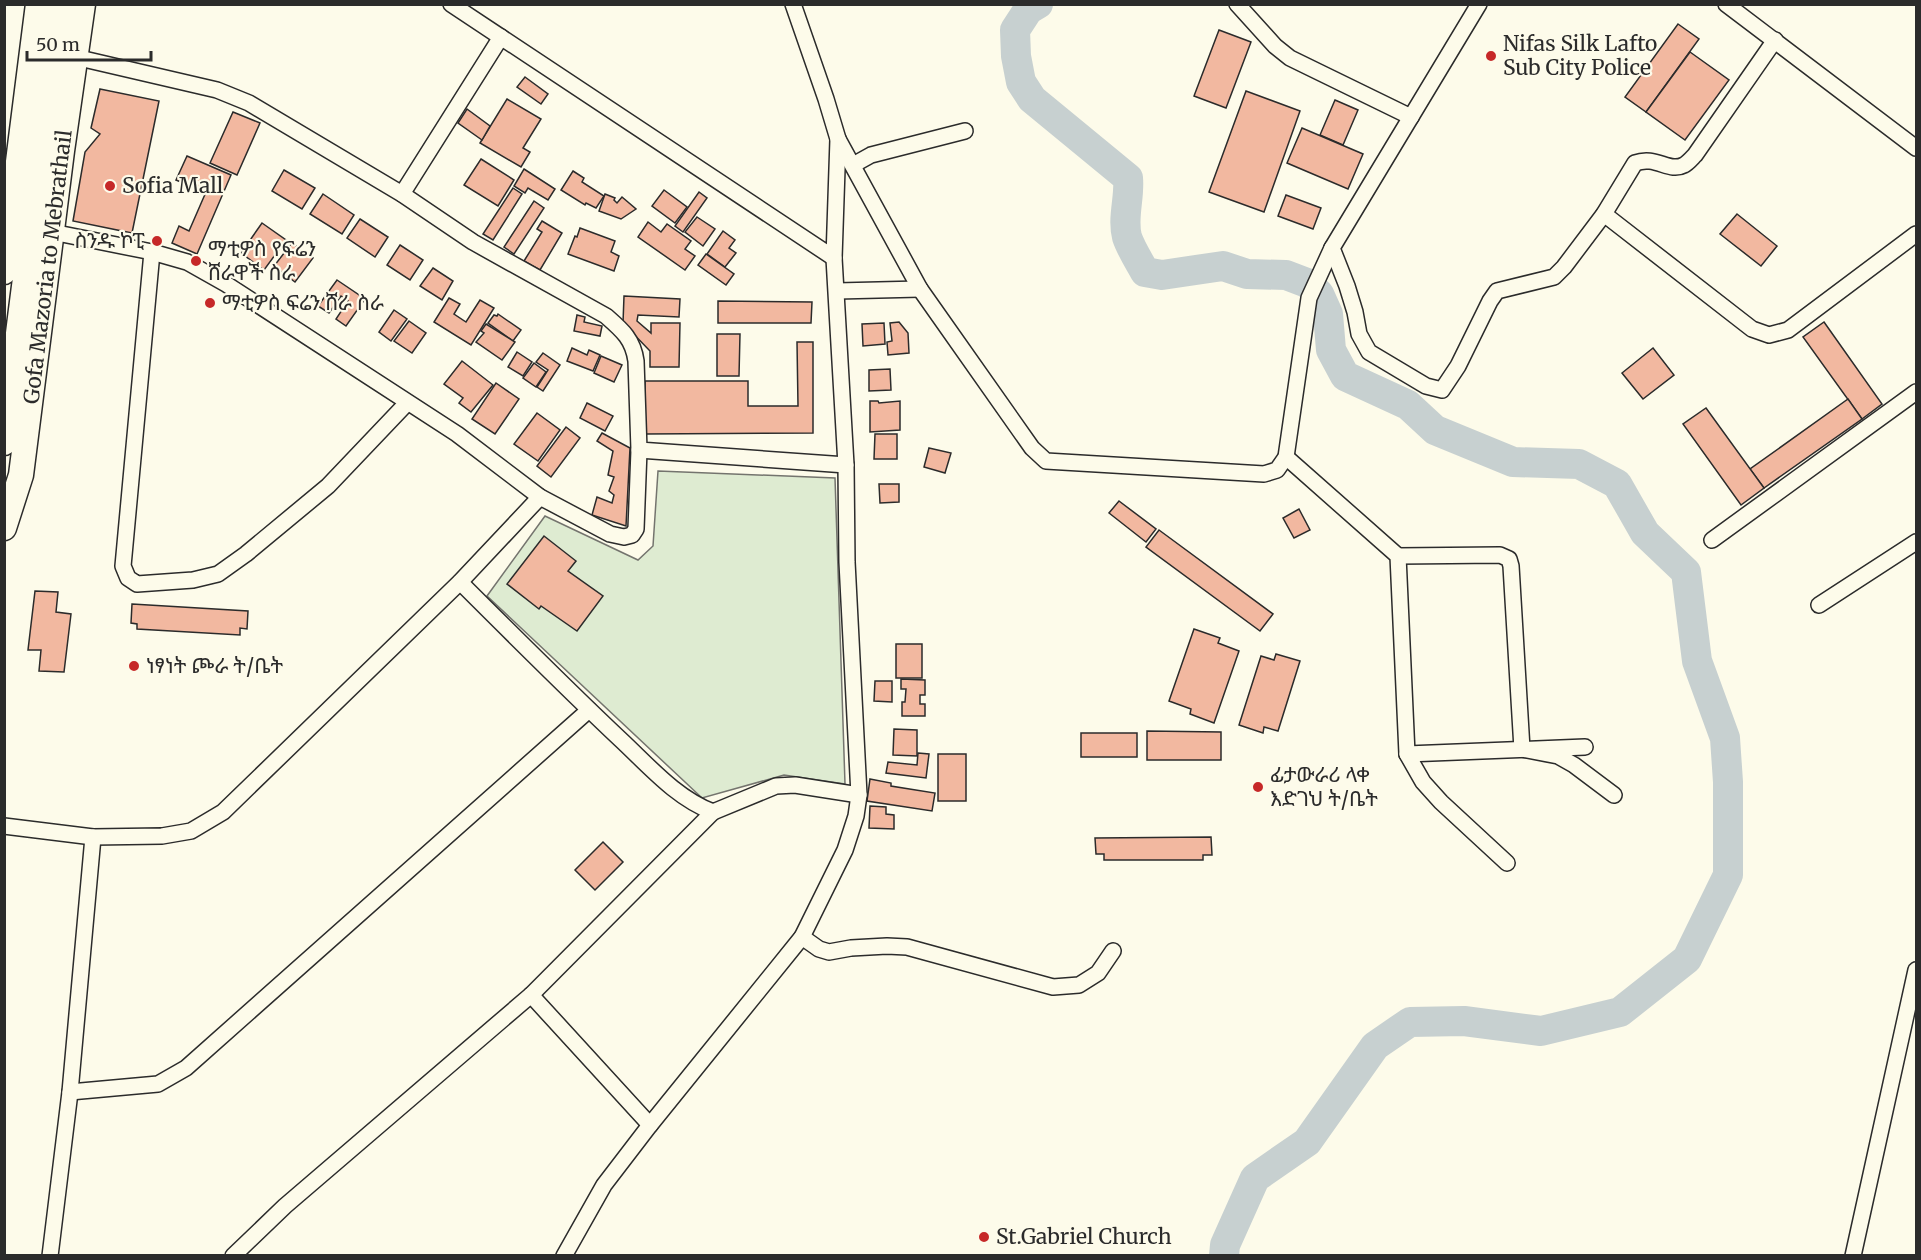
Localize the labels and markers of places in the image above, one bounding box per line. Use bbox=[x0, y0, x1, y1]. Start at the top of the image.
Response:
place label: Nifas Silk Lafto Sub City Police bbox=[1503, 30, 1657, 81]
marker: Nifas Silk Lafto Sub City Police bbox=[1484, 49, 1498, 63]
place label: Sofia Mall bbox=[122, 172, 224, 199]
marker: Sofia Mall bbox=[103, 179, 117, 193]
place label: ስንዱ ኮፒ bbox=[75, 227, 145, 254]
marker: ስንዱ ኮፒ bbox=[150, 234, 164, 248]
place label: ማቲዎስ የፍሬን ሸራዋች ስራ bbox=[208, 235, 316, 286]
marker: ማቲዎስ የፍሬን ሸራዋች ስራ bbox=[189, 254, 203, 268]
place label: ማቲዎስ ፍሬን ሸራ ስራ bbox=[222, 289, 384, 316]
marker: ማቲዎስ ፍሬን ሸራ ስራ bbox=[203, 296, 217, 310]
place label: ነፃነት ጮራ ት/ቤት bbox=[146, 652, 283, 679]
marker: ነፃነት ጮራ ት/ቤት bbox=[127, 659, 141, 673]
place label: ፊታውራሪ ላቀ እድገህ ት/ቤት bbox=[1270, 761, 1378, 812]
marker: ፊታውራሪ ላቀ እድገህ ት/ቤት bbox=[1251, 780, 1265, 794]
place label: St.Gabriel Church bbox=[996, 1223, 1172, 1250]
marker: St.Gabriel Church bbox=[977, 1230, 991, 1244]

